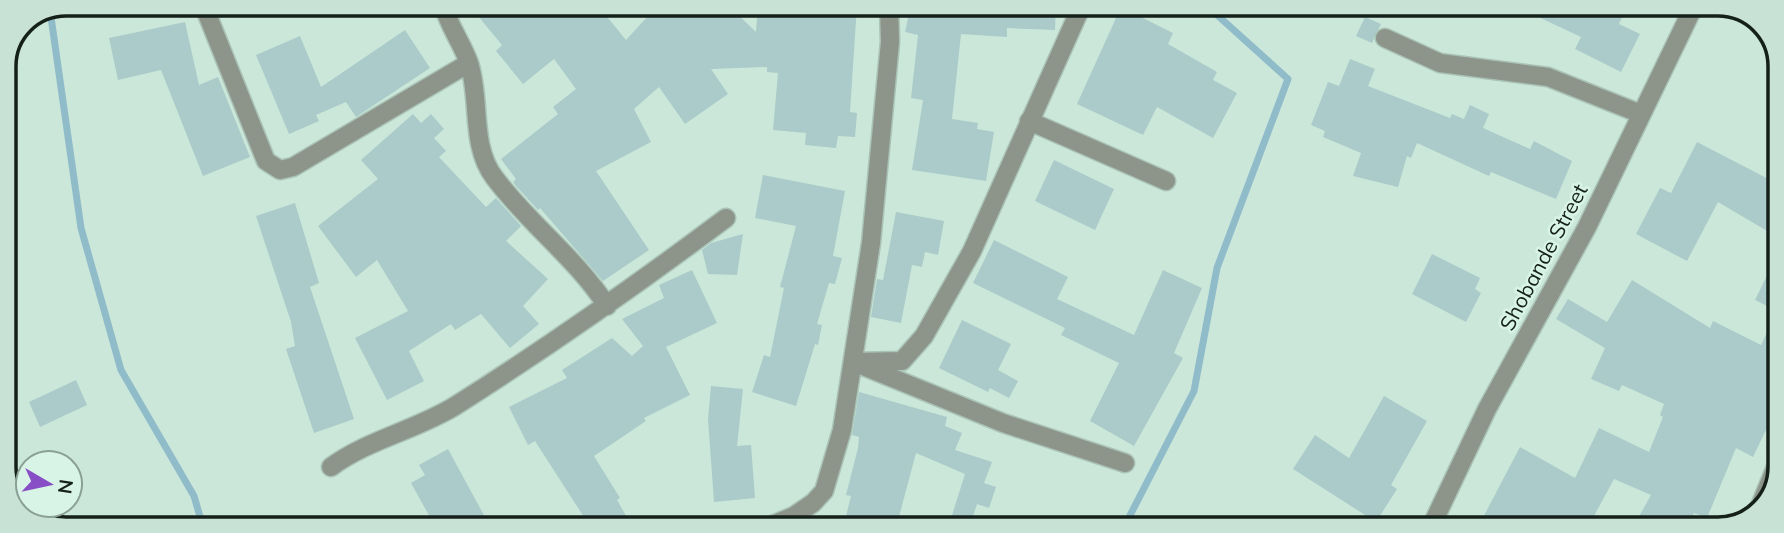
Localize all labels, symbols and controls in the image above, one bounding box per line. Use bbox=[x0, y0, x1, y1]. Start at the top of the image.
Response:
street label: Shobande Street bbox=[1493, 179, 1593, 335]
north arrow bbox=[14, 449, 84, 519]
text: N bbox=[53, 478, 79, 496]

